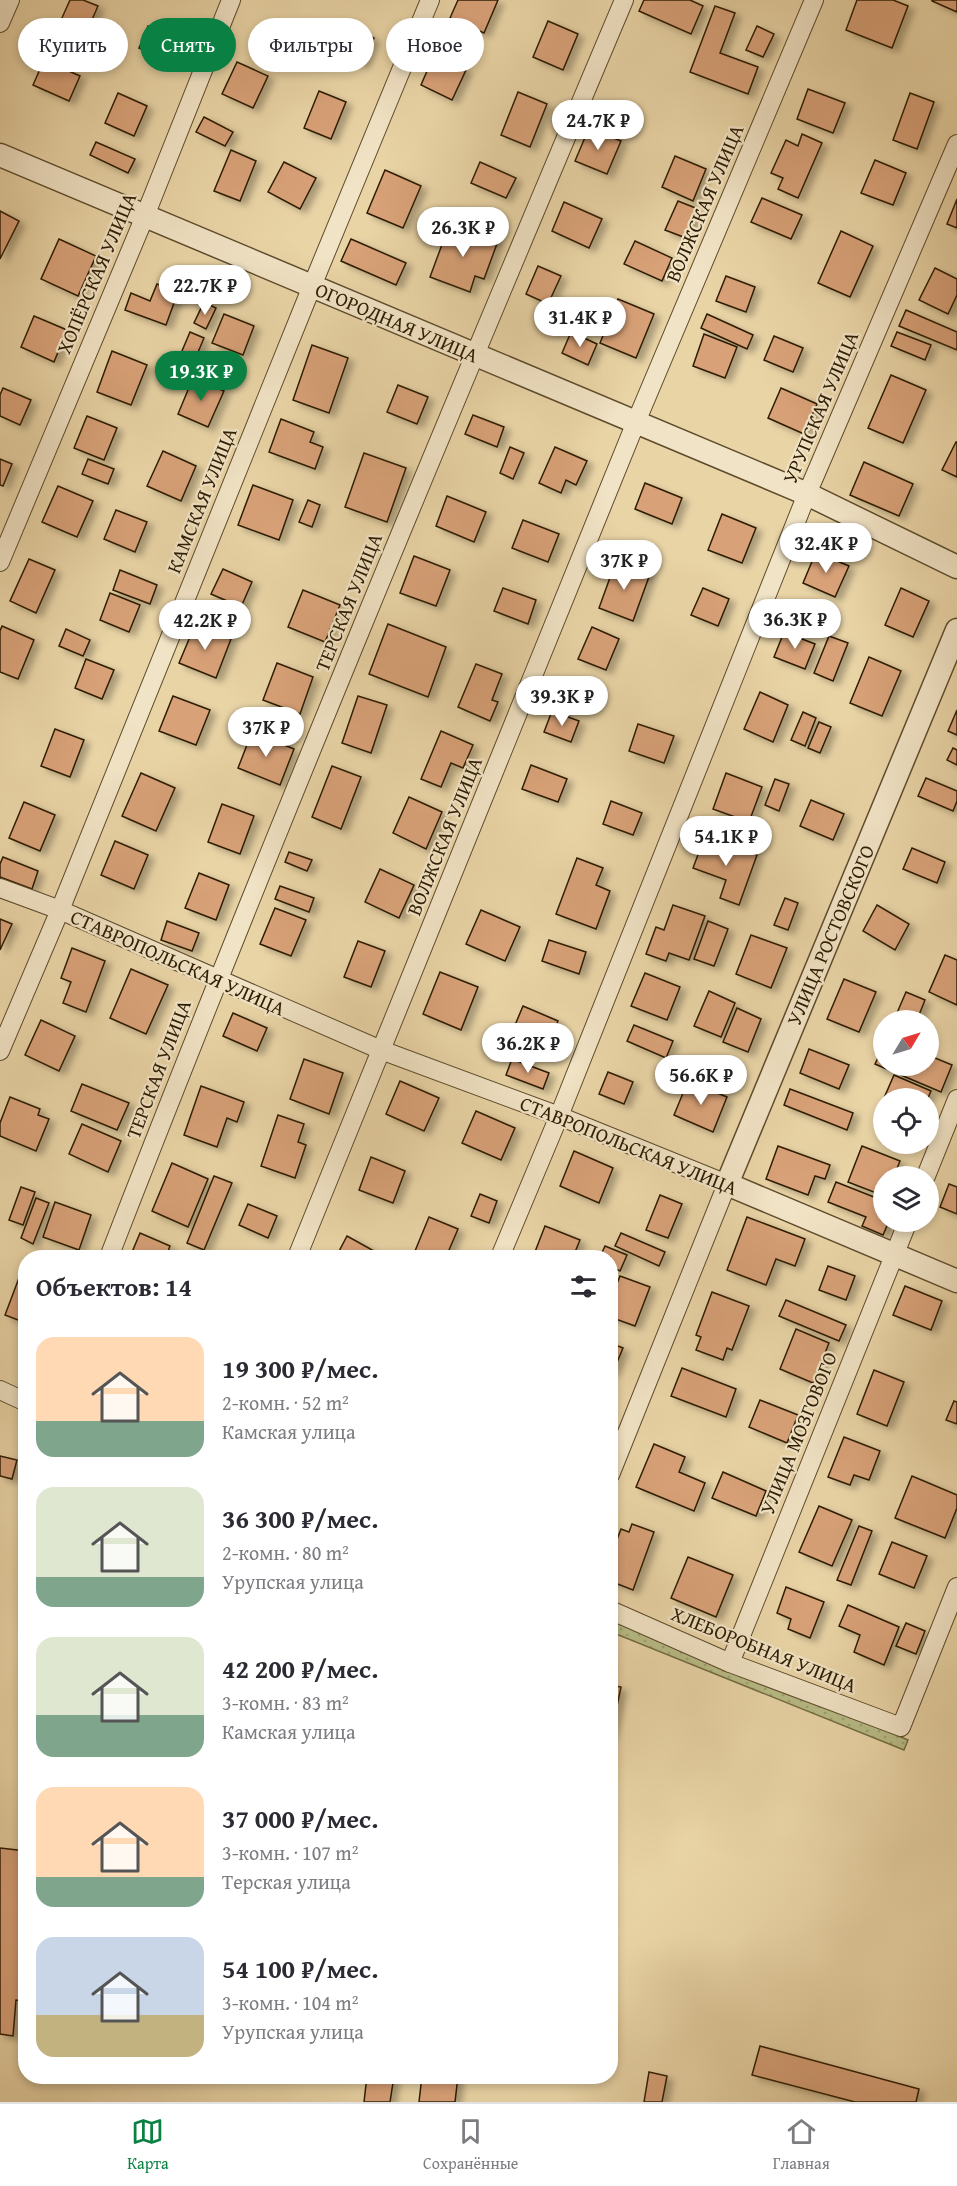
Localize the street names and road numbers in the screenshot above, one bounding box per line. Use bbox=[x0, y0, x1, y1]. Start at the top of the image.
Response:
street label: ВОЛЖСКАЯ УЛИЦА bbox=[658, 120, 750, 286]
street label: ХОПЁРСКАЯ УЛИЦА bbox=[49, 188, 143, 358]
street label: ОГОРОДНАЯ УЛИЦА bbox=[311, 275, 483, 369]
street label: УРУПСКАЯ УЛИЦА bbox=[775, 326, 865, 488]
street label: КАМСКАЯ УЛИЦА bbox=[159, 423, 243, 577]
street label: ТЕРСКАЯ УЛИЦА bbox=[307, 528, 389, 676]
street label: ВОЛЖСКАЯ УЛИЦА bbox=[399, 752, 489, 920]
street label: УЛИЦА РОСТОВСКОГО bbox=[779, 840, 881, 1030]
street label: СТАВРОПОЛЬСКАЯ УЛИЦА bbox=[66, 902, 290, 1022]
street label: ТЕРСКАЯ УЛИЦА bbox=[118, 995, 198, 1143]
street label: СТАВРОПОЛЬСКАЯ УЛИЦА bbox=[516, 1088, 742, 1202]
street label: УЛИЦА МОЗГОВОГО bbox=[752, 1347, 844, 1519]
street label: ХЛЕБОРОБНАЯ УЛИЦА bbox=[667, 1598, 861, 1700]

